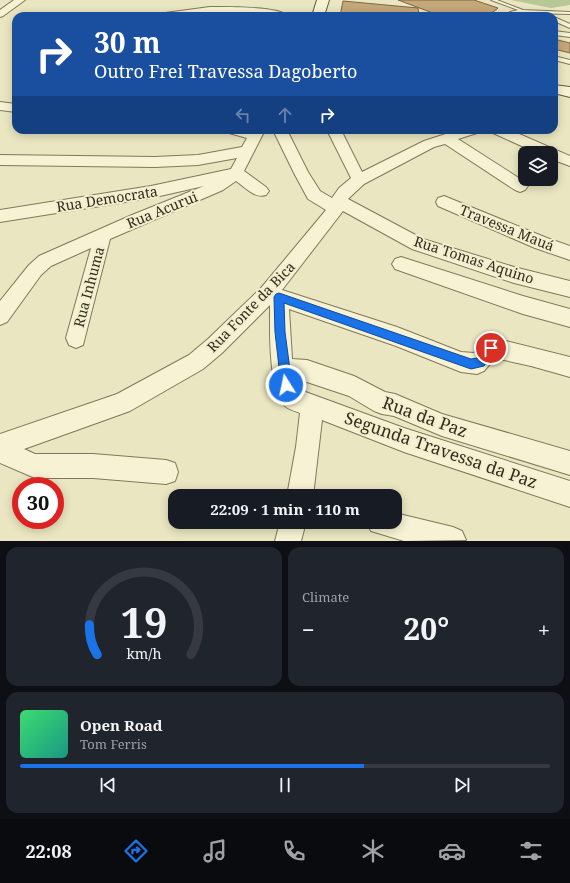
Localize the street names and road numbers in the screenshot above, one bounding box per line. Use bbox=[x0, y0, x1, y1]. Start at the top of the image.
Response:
street label: Rua Democrata bbox=[55, 181, 159, 216]
street label: Rua Acurui bbox=[124, 187, 201, 232]
street label: Travessa Mauá bbox=[457, 200, 557, 255]
street label: Rua Tomas Aquino bbox=[412, 231, 537, 288]
street label: Rua Inhuma bbox=[69, 244, 108, 329]
street label: Rua Fonte da Bica bbox=[202, 257, 299, 356]
street label: Rua da Paz bbox=[379, 391, 471, 443]
street label: Segunda Travessa da Paz bbox=[342, 406, 541, 493]

